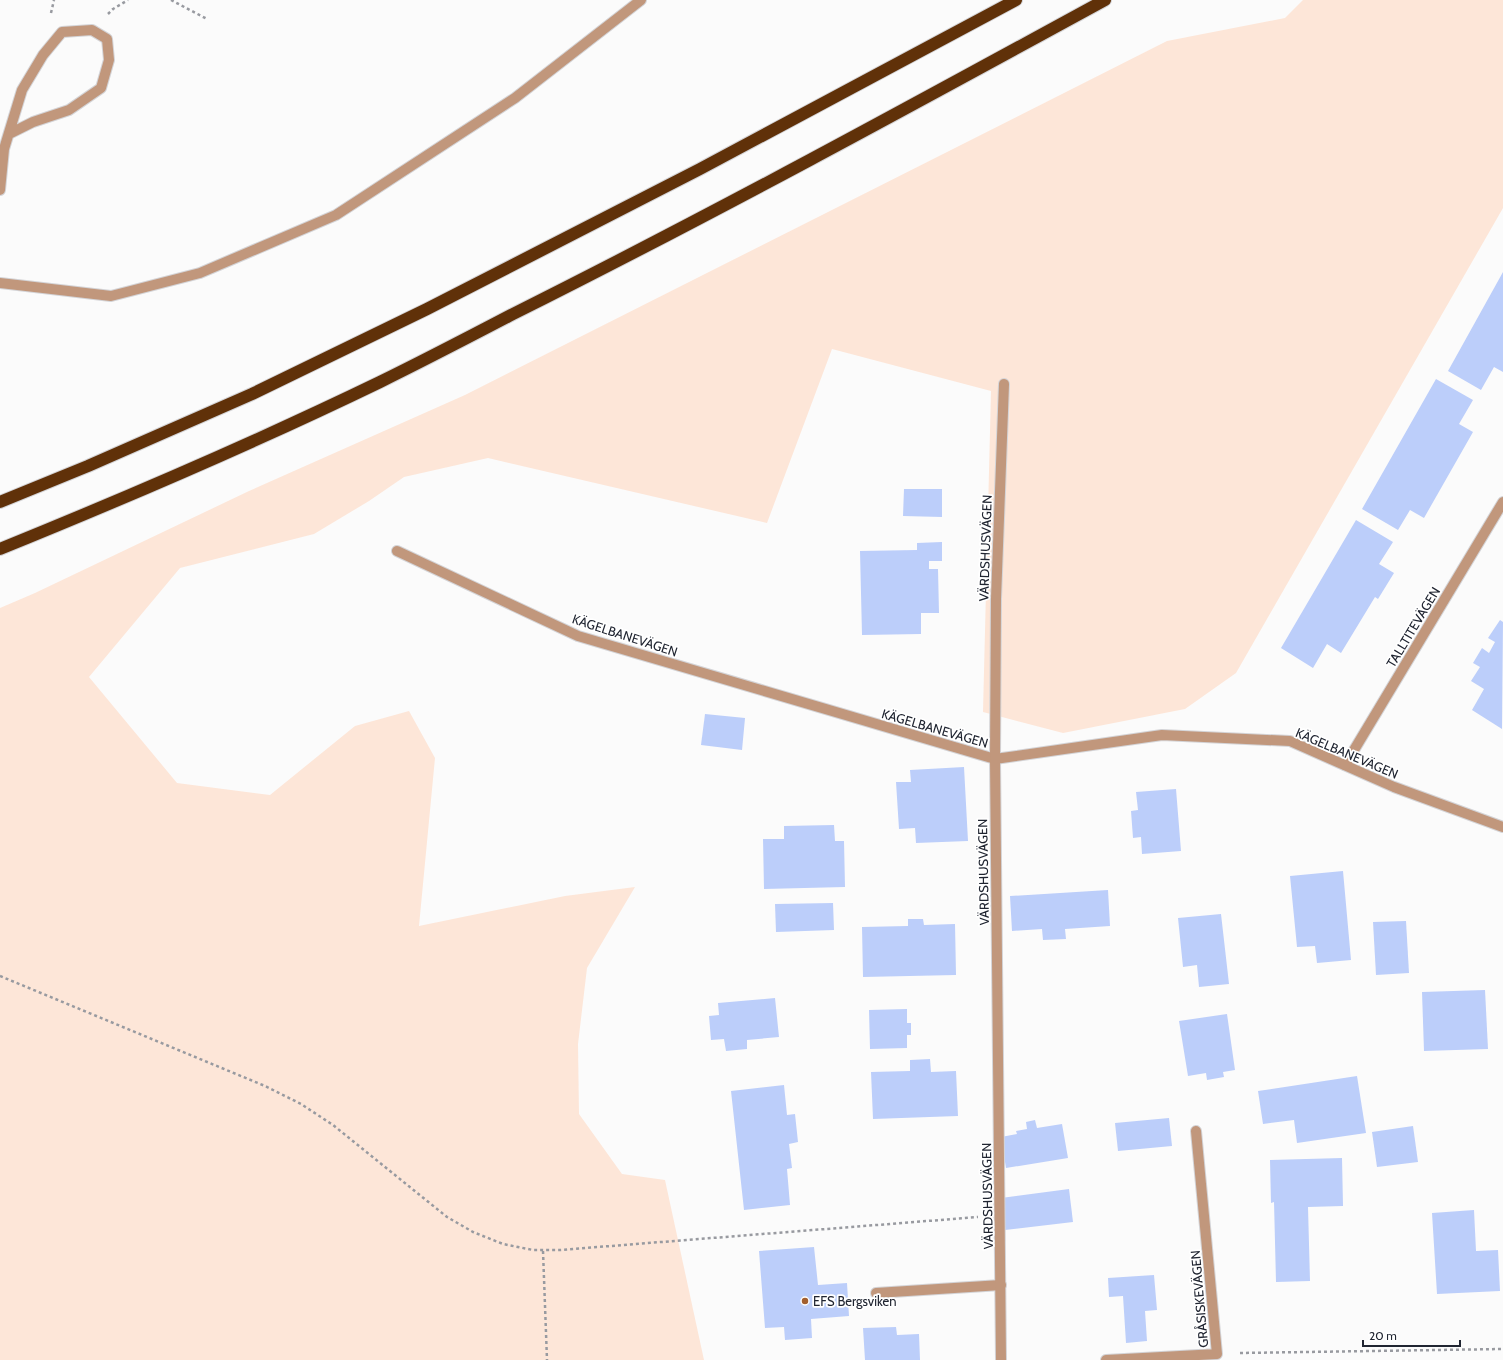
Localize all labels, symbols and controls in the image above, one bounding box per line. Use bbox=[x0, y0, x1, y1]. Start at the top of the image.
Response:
street label: VÄRDSHUSVÄGEN bbox=[975, 494, 995, 602]
street label: TALLTITEVÄGEN bbox=[1383, 584, 1443, 670]
street label: KÄGELBANEVÄGEN bbox=[570, 610, 680, 660]
street label: KÄGELBANEVÄGEN bbox=[880, 705, 990, 751]
street label: KÄGELBANEVÄGEN bbox=[1293, 724, 1401, 782]
street label: VÄRDSHUSVÄGEN bbox=[974, 819, 992, 925]
street label: VÄRDSHUSVÄGEN bbox=[978, 1143, 996, 1249]
street label: GRÅSISKEVÄGEN bbox=[1186, 1250, 1211, 1349]
place label: EFS Bergsviken bbox=[813, 1293, 896, 1309]
marker: EFS Bergsviken bbox=[800, 1296, 810, 1306]
scale bar bbox=[1363, 1322, 1460, 1348]
text: 20 m bbox=[1369, 1328, 1397, 1343]

